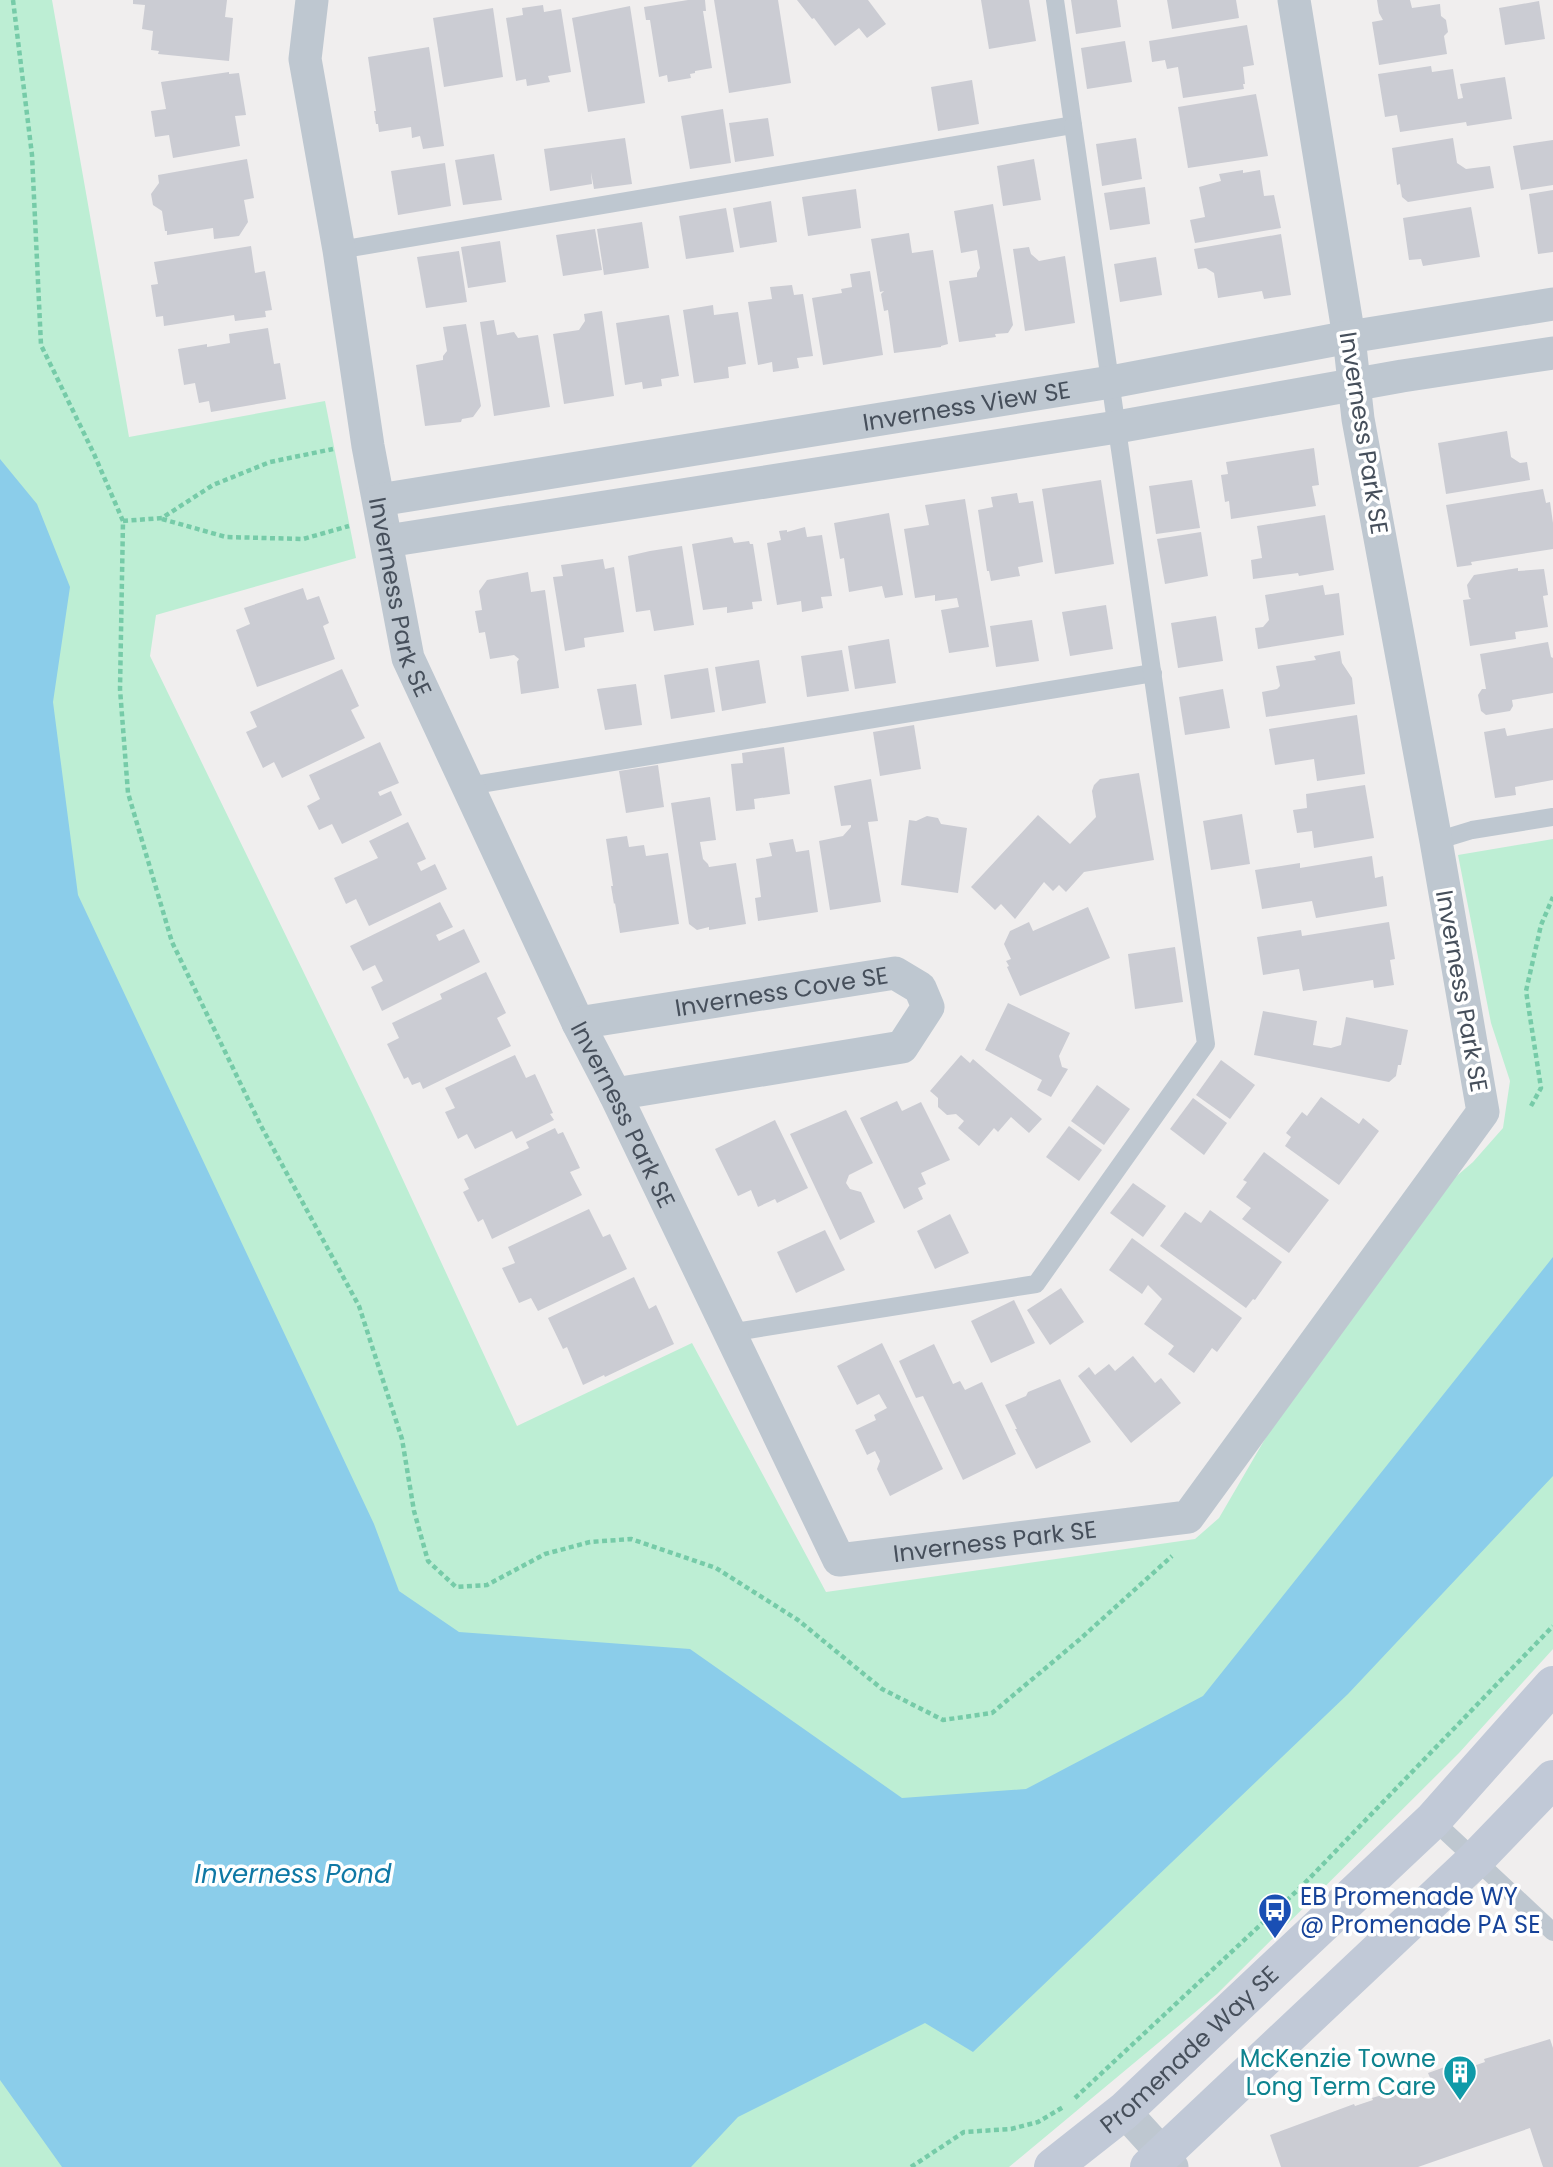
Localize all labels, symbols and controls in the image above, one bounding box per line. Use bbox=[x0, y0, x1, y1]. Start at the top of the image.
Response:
street label: Inverness Park SE bbox=[1332, 329, 1396, 537]
street label: Inverness View SE bbox=[860, 372, 1073, 438]
street label: Inverness Park SE bbox=[361, 494, 440, 702]
street label: Inverness Park SE bbox=[1428, 887, 1496, 1095]
street label: Inverness Cove SE bbox=[673, 958, 890, 1024]
street label: Inverness Park SE bbox=[563, 1015, 684, 1213]
street label: Inverness Park SE bbox=[891, 1512, 1098, 1570]
water label: Inverness Pond bbox=[194, 1856, 392, 1892]
place label: EB Promenade WY @ Promenade PA SE bbox=[1300, 1880, 1541, 1941]
bus stop icon: EB Promenade WY @ Promenade PA SE bbox=[1256, 1891, 1294, 1940]
street label: Promenade Way SE bbox=[1093, 1958, 1285, 2141]
place label: McKenzie Towne Long Term Care bbox=[1240, 2042, 1436, 2103]
building icon: McKenzie Towne Long Term Care bbox=[1441, 2053, 1479, 2102]

